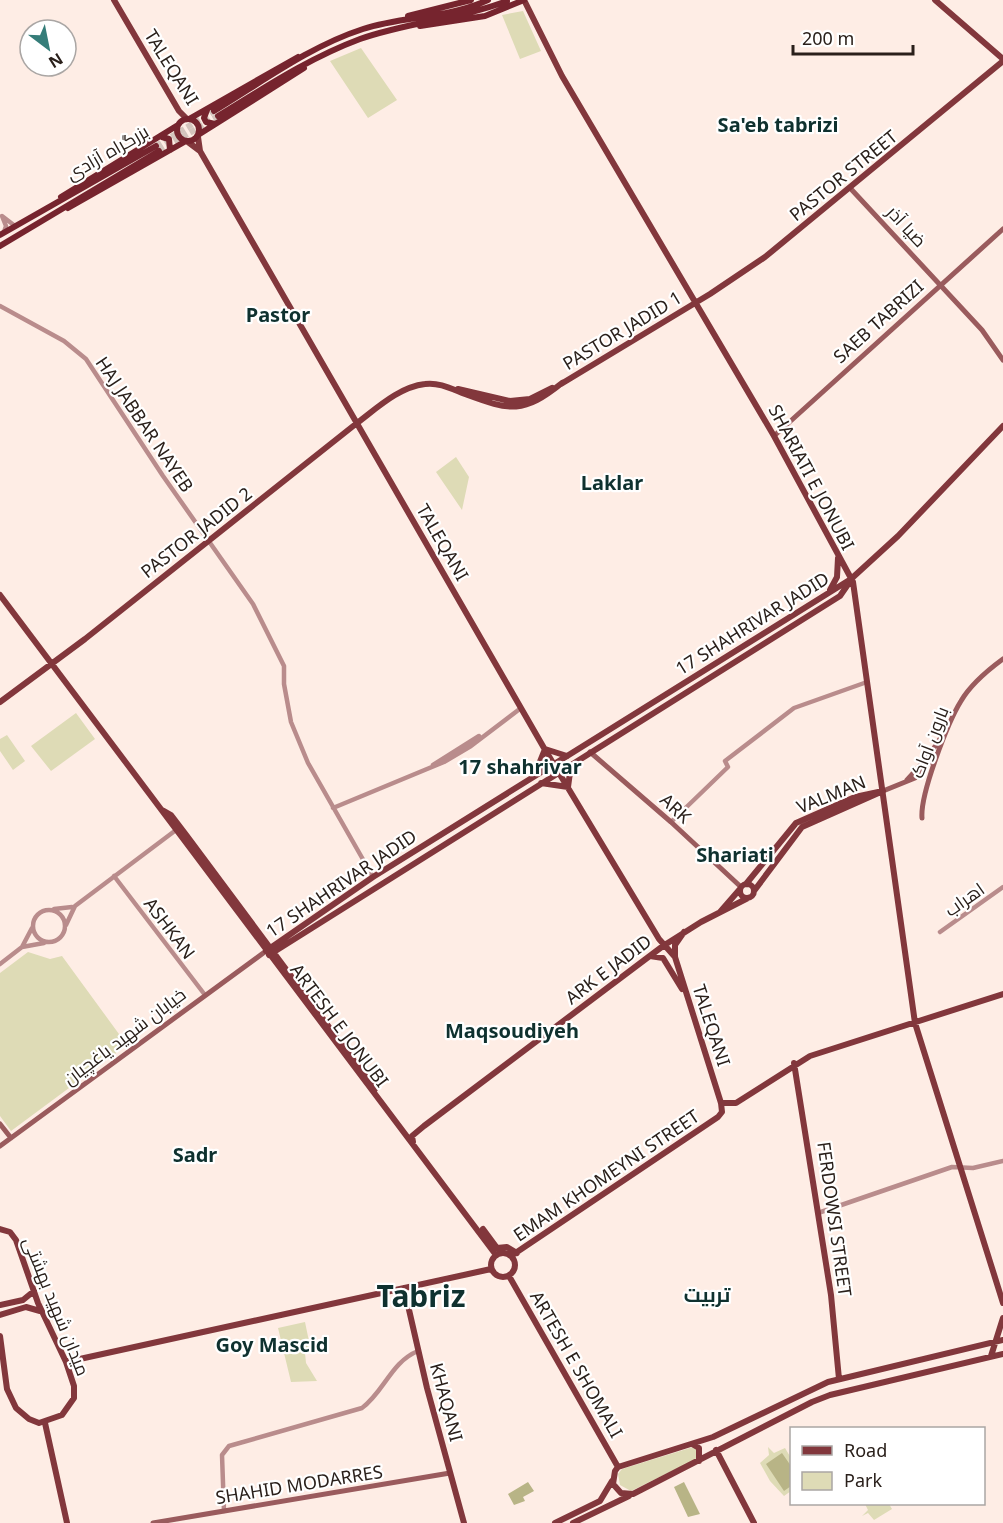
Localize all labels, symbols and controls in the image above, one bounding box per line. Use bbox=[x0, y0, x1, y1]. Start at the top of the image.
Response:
north arrow bbox=[18, 18, 78, 78]
scale bar bbox=[793, 18, 913, 56]
street label: TALEQANI bbox=[139, 25, 205, 109]
text: 200 m bbox=[802, 26, 854, 50]
text: N bbox=[45, 48, 67, 73]
district label: Sa'eb tabrizi bbox=[718, 111, 838, 138]
street label: بزرگراه آزادی bbox=[61, 119, 153, 185]
street label: PASTOR STREET bbox=[784, 124, 902, 226]
street label: ضیا آذر bbox=[881, 199, 932, 252]
street label: SAEB TABRIZI bbox=[828, 274, 928, 368]
street label: PASTOR JADID 1 bbox=[558, 285, 686, 375]
district label: Pastor bbox=[246, 301, 310, 328]
street label: HAJ JABBAR NAYEB bbox=[91, 352, 199, 496]
street label: SHARIATI E JONUBI bbox=[764, 400, 860, 554]
district label: Laklar bbox=[581, 469, 643, 496]
street label: PASTOR JADID 2 bbox=[136, 481, 256, 583]
street label: TALEQANI bbox=[411, 499, 475, 585]
street label: 17 SHAHRIVAR JADID bbox=[671, 566, 833, 680]
street label: بارون آواک bbox=[904, 703, 954, 781]
district label: 17 shahrivar bbox=[458, 753, 582, 780]
street label: VALMAN bbox=[793, 769, 869, 819]
street label: ARK bbox=[655, 788, 697, 829]
street label: 17 SHAHRIVAR JADID bbox=[261, 824, 421, 942]
district label: Shariati bbox=[696, 841, 774, 868]
street label: اهراب bbox=[939, 877, 989, 921]
street label: ASHKAN bbox=[139, 892, 201, 964]
street label: ARK E JADID bbox=[560, 929, 656, 1009]
street label: ARTESH E JONUBI bbox=[286, 958, 394, 1092]
street label: TALEQANI bbox=[688, 981, 736, 1069]
street label: خیابان شهید یاغچیان bbox=[58, 982, 191, 1091]
district label: Maqsoudiyeh bbox=[445, 1017, 579, 1044]
street label: EMAM KHOMEYNI STREET bbox=[508, 1104, 704, 1246]
street label: FERDOWSI STREET bbox=[812, 1140, 858, 1298]
district label: Sadr bbox=[173, 1141, 217, 1168]
street label: میدان شهید بهشتی bbox=[18, 1233, 96, 1379]
district label: Tabriz bbox=[376, 1275, 466, 1316]
district label: تربیت bbox=[684, 1281, 731, 1308]
street label: ARTESH E SHOMALI bbox=[525, 1286, 629, 1442]
district label: Goy Mascid bbox=[215, 1331, 329, 1358]
street label: KHAQANI bbox=[425, 1360, 469, 1444]
legend bbox=[790, 1427, 985, 1505]
text: Road bbox=[844, 1438, 887, 1462]
street label: SHAHID MODARRES bbox=[214, 1459, 384, 1509]
text: Park bbox=[844, 1468, 882, 1492]

